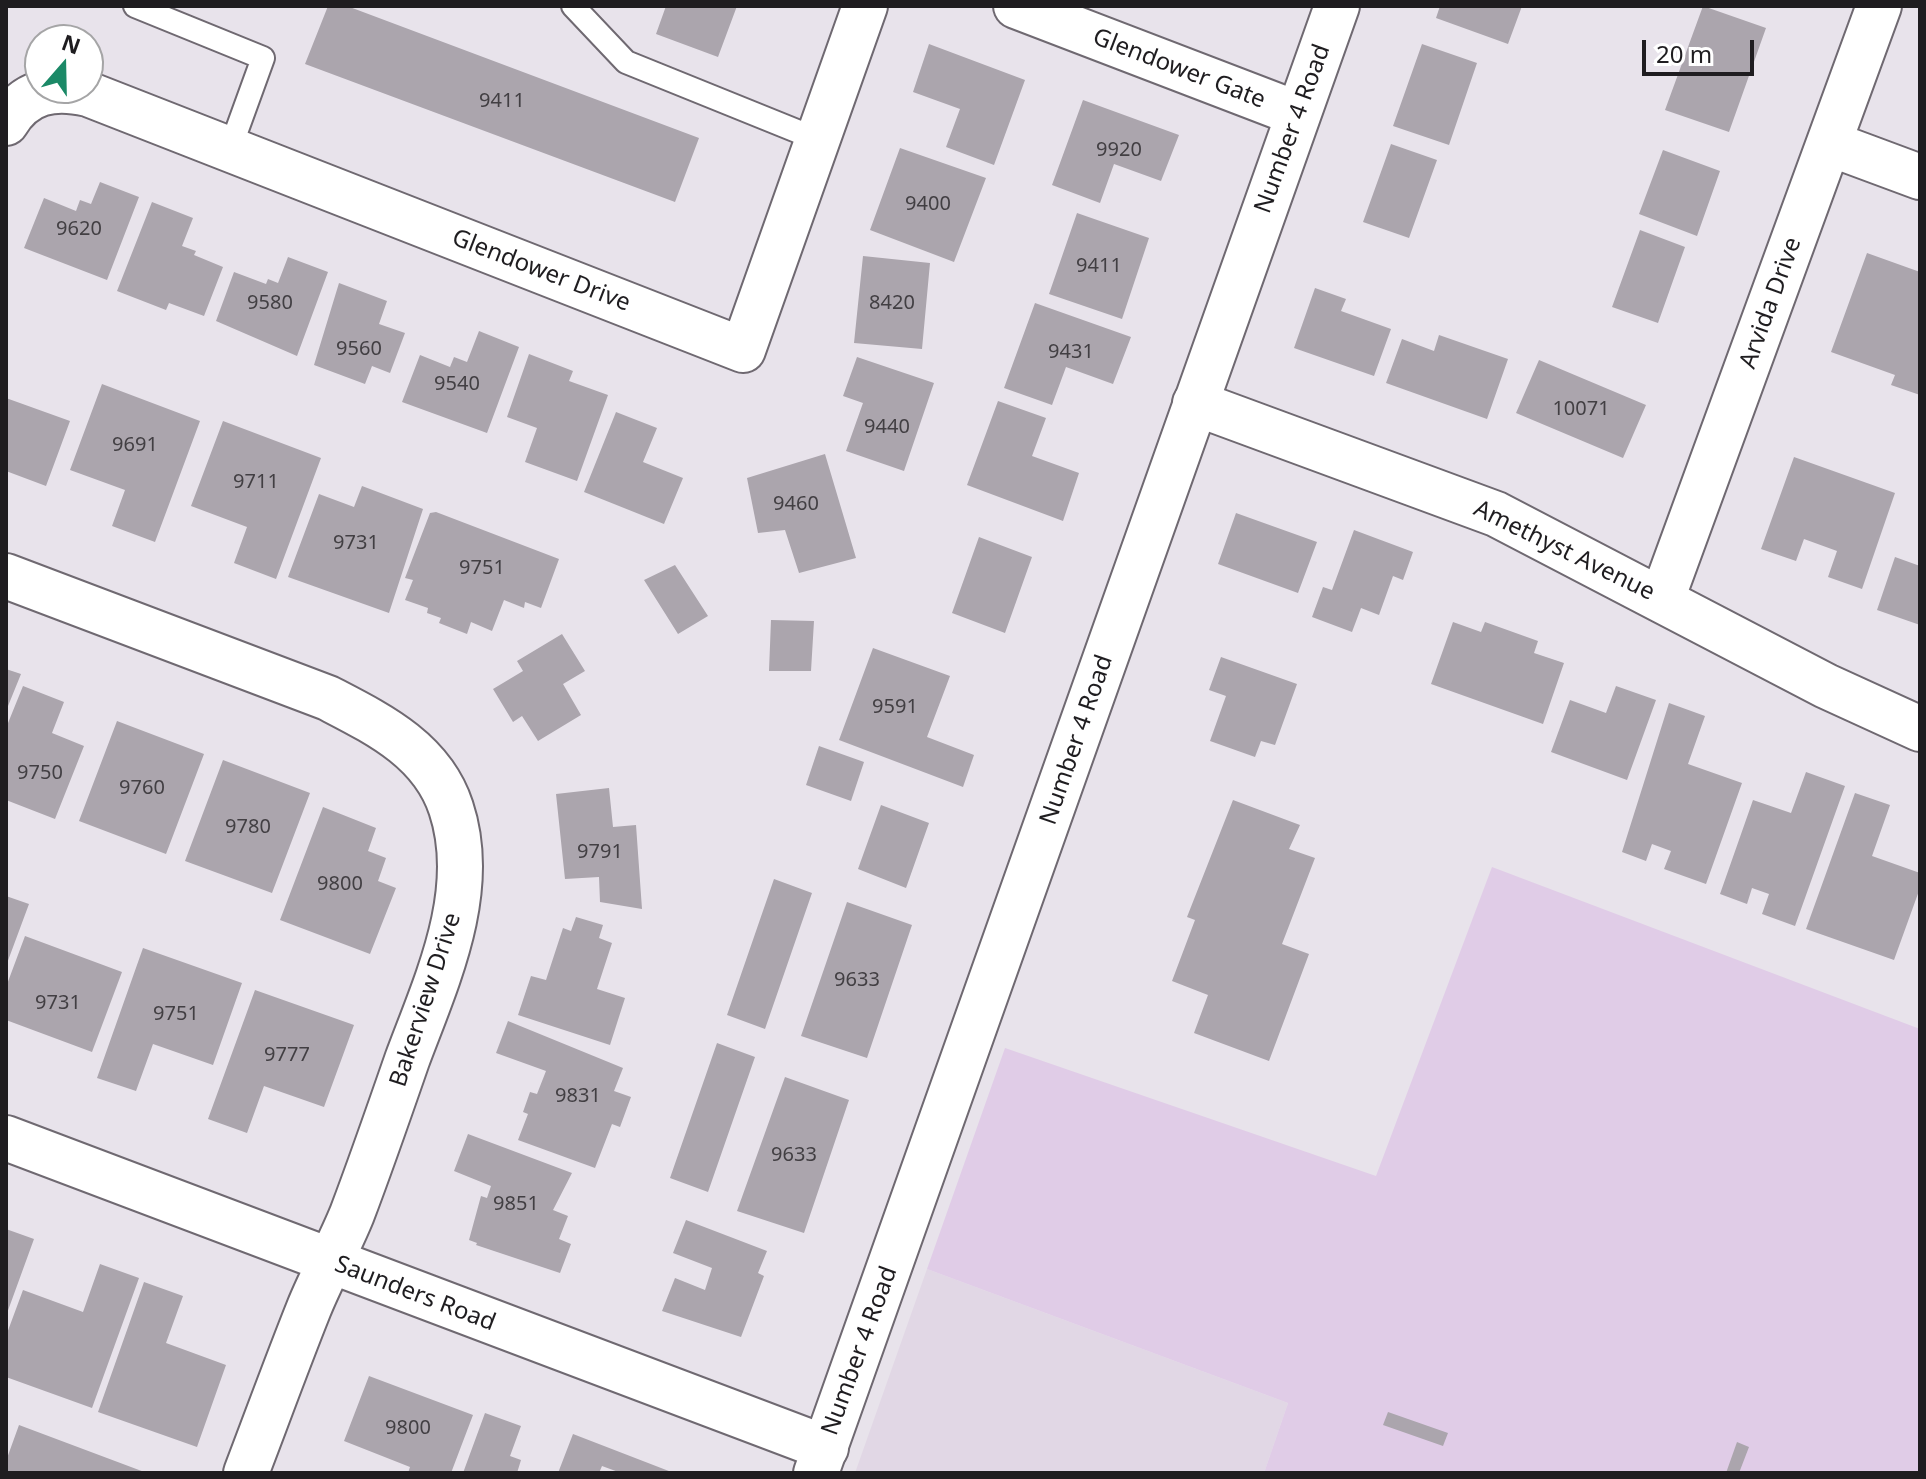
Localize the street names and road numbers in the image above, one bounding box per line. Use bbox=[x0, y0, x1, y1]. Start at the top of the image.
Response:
street label: Glendower Gate bbox=[1089, 23, 1269, 115]
street label: Number 4 Road bbox=[1249, 41, 1337, 217]
street label: Glendower Drive bbox=[448, 224, 634, 318]
street label: Arvida Drive bbox=[1734, 233, 1808, 373]
street label: Amethyst Avenue bbox=[1469, 495, 1659, 607]
street label: Number 4 Road bbox=[1034, 651, 1120, 829]
street label: Bakerview Drive bbox=[384, 909, 468, 1091]
street label: Saunders Road bbox=[331, 1250, 499, 1338]
street label: Number 4 Road bbox=[816, 1263, 904, 1439]

